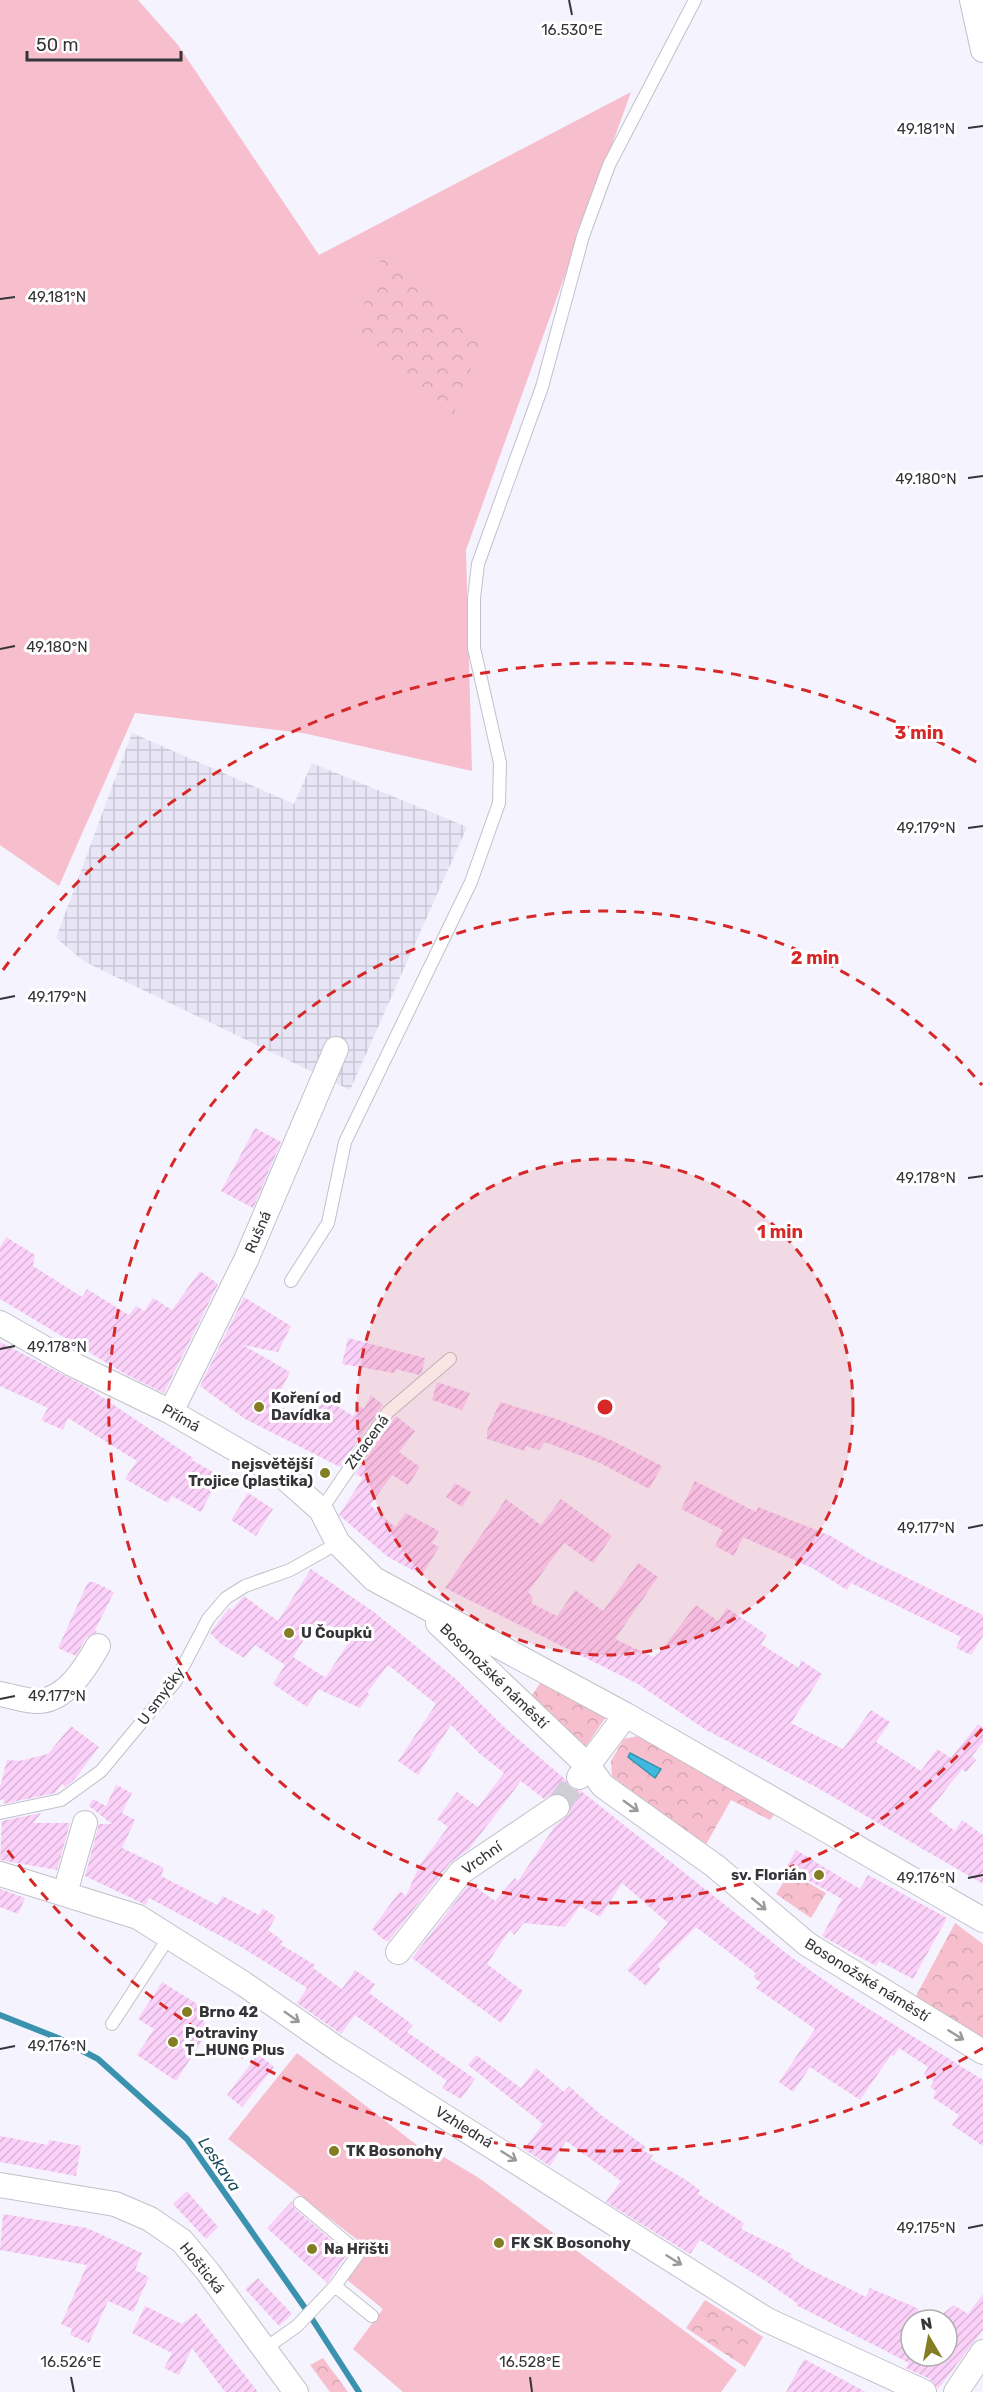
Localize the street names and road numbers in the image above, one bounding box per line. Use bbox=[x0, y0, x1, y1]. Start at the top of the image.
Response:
street label: Rušná bbox=[241, 1208, 275, 1256]
street label: Přímá bbox=[159, 1400, 203, 1436]
street label: Ztracená bbox=[341, 1411, 393, 1473]
street label: Bosonožské náměstí bbox=[436, 1620, 553, 1733]
street label: U smyčky bbox=[134, 1664, 188, 1728]
street label: Vrchní bbox=[458, 1837, 507, 1878]
street label: Bosonožské náměstí bbox=[801, 1934, 934, 2026]
street label: Vzhledná bbox=[432, 2102, 496, 2152]
street label: Hoštická bbox=[176, 2239, 228, 2297]

